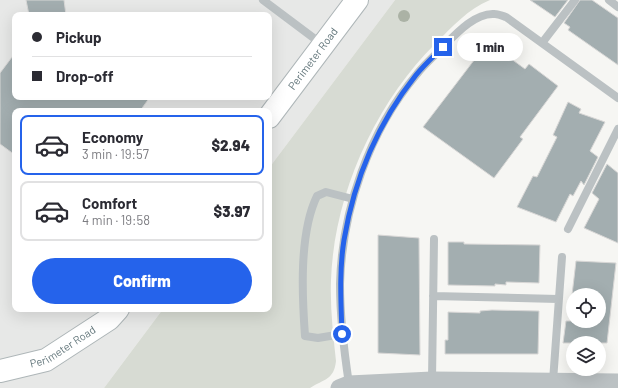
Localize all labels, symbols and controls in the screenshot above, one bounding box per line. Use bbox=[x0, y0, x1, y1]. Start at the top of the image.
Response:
street label: Perimeter Road bbox=[285, 25, 340, 92]
text: Pickup bbox=[56, 28, 102, 46]
callout: 1 min bbox=[457, 33, 523, 61]
route end bbox=[434, 38, 452, 56]
text: 1 min bbox=[476, 39, 504, 55]
text: Drop-off bbox=[56, 67, 114, 85]
icon: car bbox=[34, 127, 70, 163]
text: Economy bbox=[82, 128, 143, 146]
text: $2.94 bbox=[211, 136, 250, 154]
text: 3 min · 19:57 bbox=[82, 146, 149, 162]
icon: car bbox=[34, 193, 70, 229]
text: Comfort bbox=[82, 194, 137, 212]
text: $3.97 bbox=[214, 202, 250, 220]
text: 4 min · 19:58 bbox=[82, 212, 150, 228]
button: Confirm bbox=[32, 258, 252, 304]
map controls bbox=[566, 288, 606, 376]
button: locate bbox=[566, 288, 606, 328]
street label: Perimeter Road bbox=[28, 323, 98, 370]
route start bbox=[333, 325, 351, 343]
button: layers bbox=[566, 336, 606, 376]

